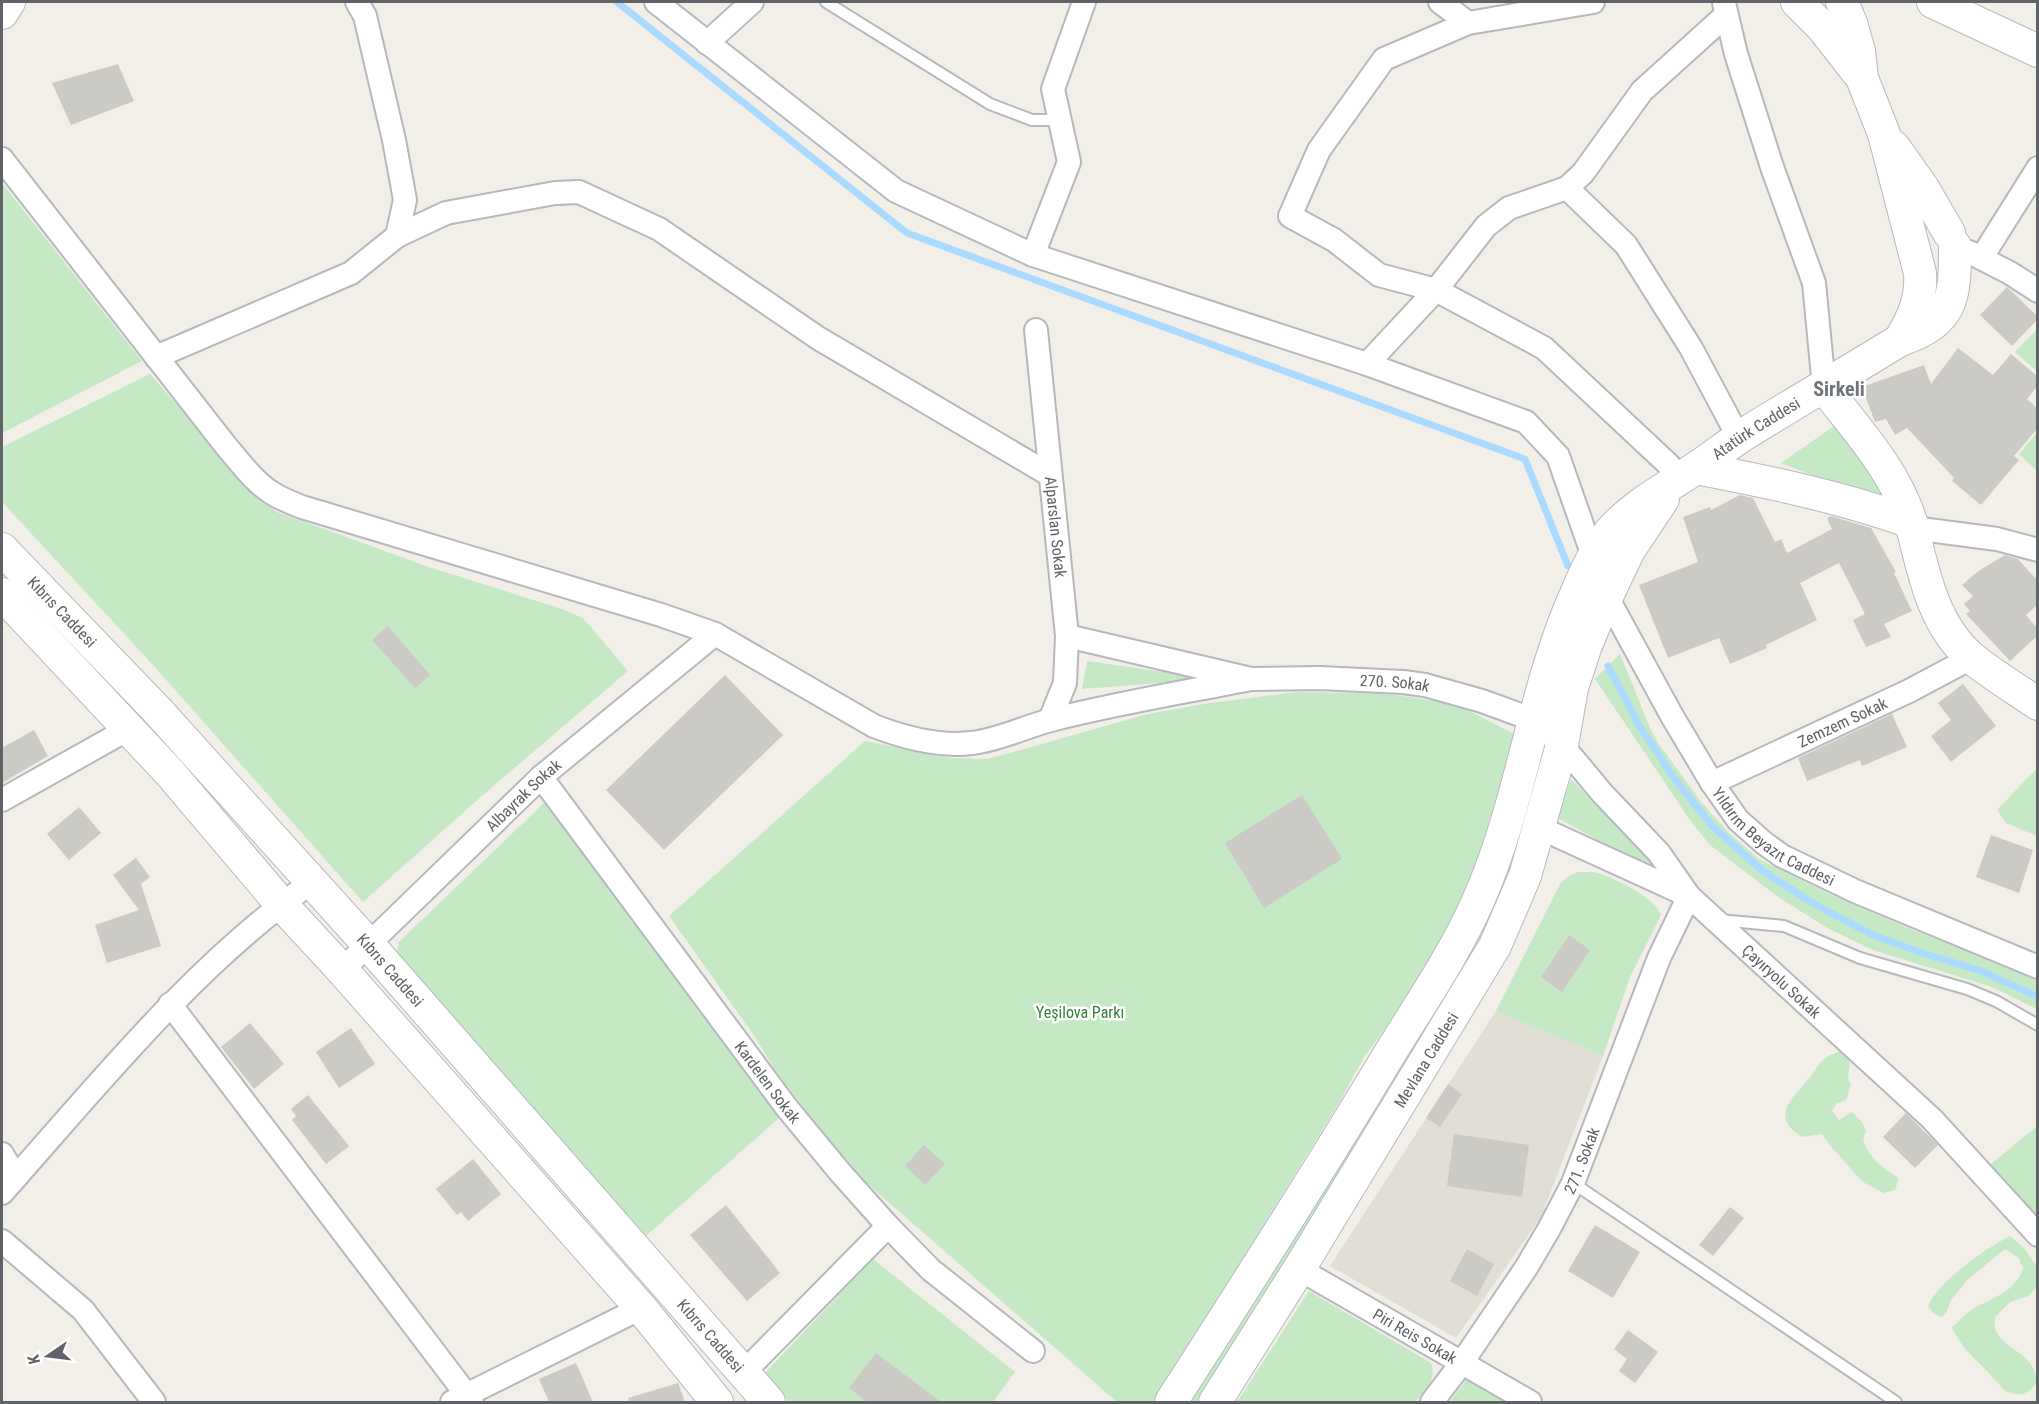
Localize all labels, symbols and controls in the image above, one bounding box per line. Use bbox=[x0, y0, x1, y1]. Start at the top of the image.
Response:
district label: Sirkeli bbox=[1813, 377, 1865, 401]
street label: Atatürk Caddesi bbox=[1708, 393, 1804, 464]
street label: Alparslan Sokak bbox=[1041, 475, 1070, 579]
street label: Kıbrıs Caddesi bbox=[24, 573, 100, 651]
street label: 270. Sokak bbox=[1359, 671, 1433, 696]
street label: Zemzem Sokak bbox=[1795, 693, 1891, 752]
street label: Albayrak Sokak bbox=[482, 755, 566, 835]
street label: Yıldırım Beyazıt Caddesi bbox=[1708, 784, 1838, 890]
street label: Kıbrıs Caddesi bbox=[353, 930, 427, 1011]
street label: Çayıryolu Sokak bbox=[1738, 941, 1825, 1023]
park label: Yeşilova Parkı bbox=[1036, 1003, 1124, 1022]
street label: Mevlana Caddesi bbox=[1390, 1009, 1462, 1111]
street label: Kardelen Sokak bbox=[731, 1037, 805, 1128]
street label: 271. Sokak bbox=[1560, 1124, 1604, 1197]
street label: Kıbrıs Caddesi bbox=[673, 1295, 748, 1376]
street label: Piri Reis Sokak bbox=[1369, 1305, 1461, 1368]
north arrow bbox=[18, 1326, 78, 1386]
text: K bbox=[24, 1353, 44, 1366]

